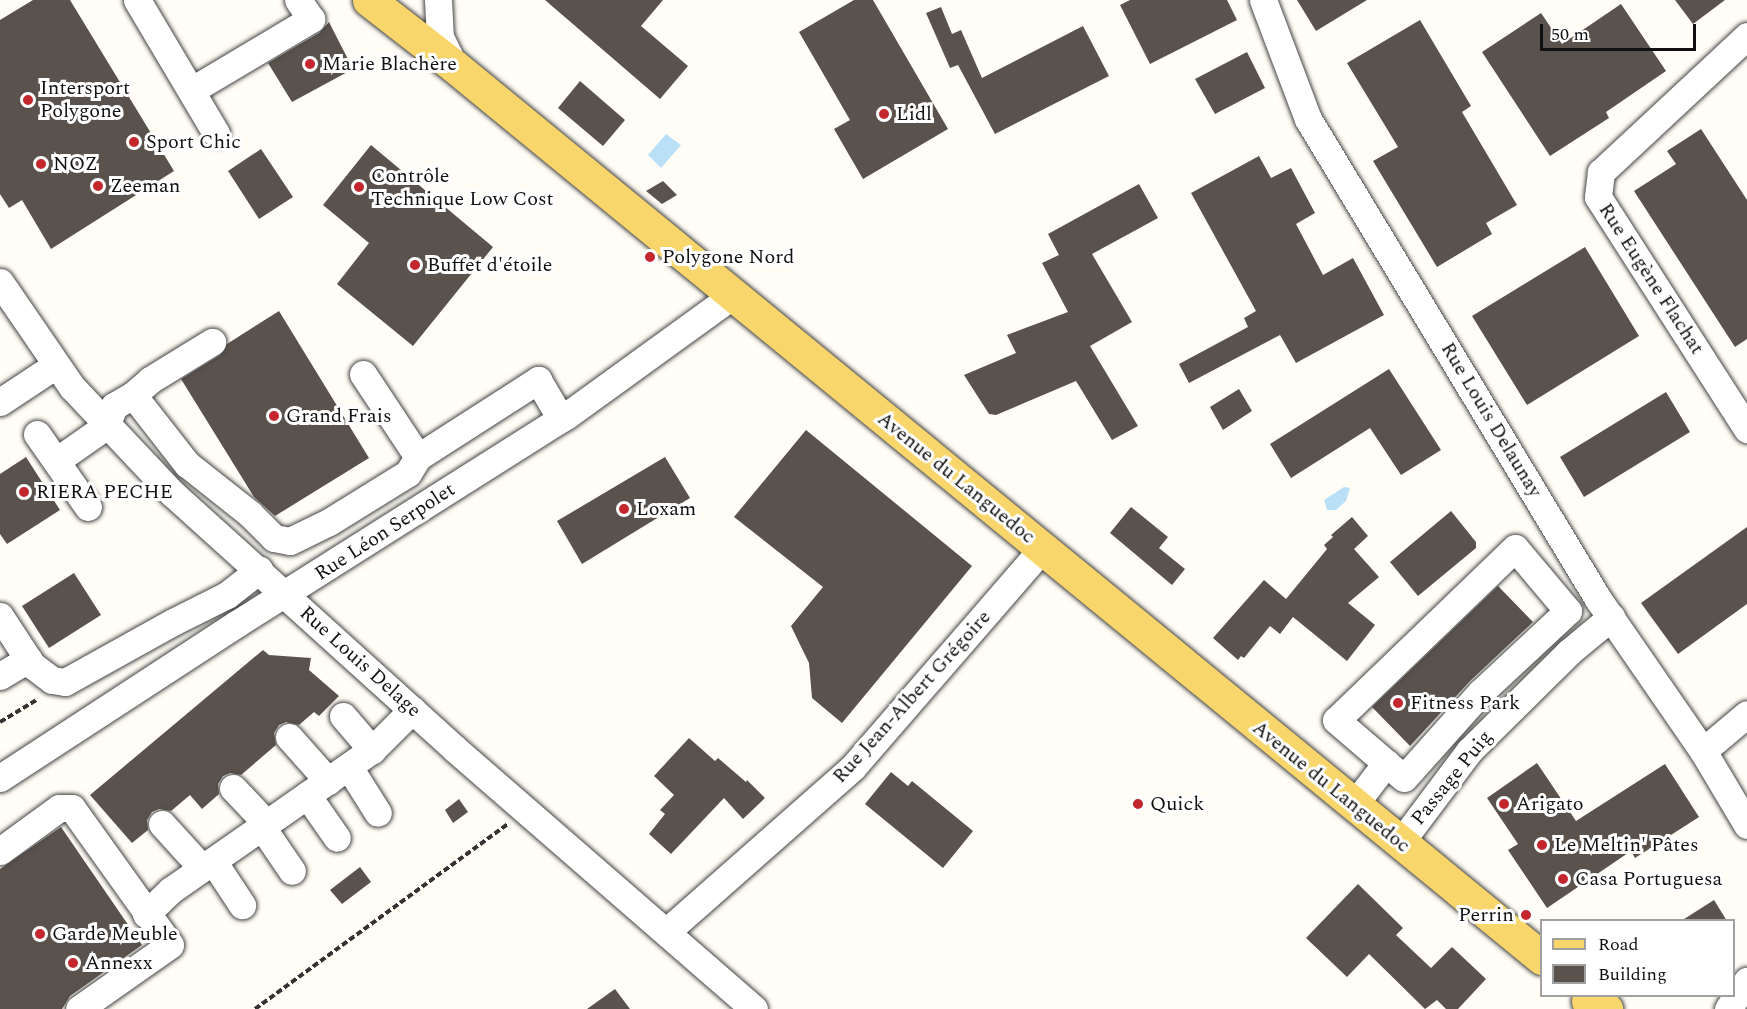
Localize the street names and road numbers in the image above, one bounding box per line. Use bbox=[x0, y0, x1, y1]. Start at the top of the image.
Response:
street label: Rue Eugène Flachat bbox=[1593, 199, 1709, 359]
street label: Rue Louis Delaunay bbox=[1435, 338, 1547, 502]
street label: Avenue du Languedoc bbox=[872, 407, 1040, 549]
street label: Rue Léon Serpolet bbox=[310, 478, 460, 586]
street label: Rue Louis Delage bbox=[294, 601, 426, 723]
street label: Rue Jean-Albert Grégoire bbox=[828, 605, 996, 789]
street label: Avenue du Languedoc bbox=[1247, 716, 1415, 858]
street label: Passage Puig bbox=[1406, 726, 1498, 830]

